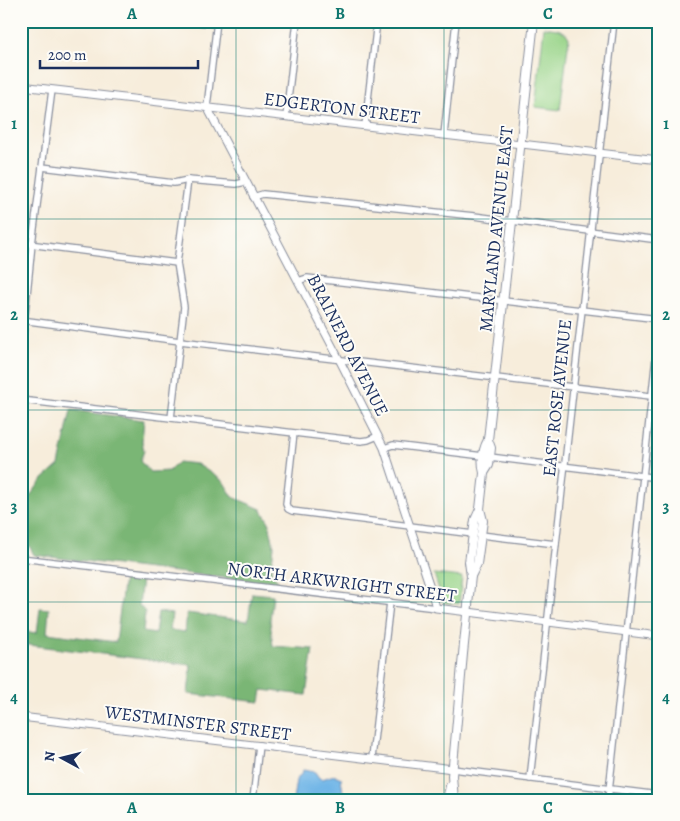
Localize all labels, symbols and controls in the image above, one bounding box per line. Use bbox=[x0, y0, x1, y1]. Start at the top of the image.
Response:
text: A bbox=[126, 3, 138, 25]
text: B bbox=[335, 3, 345, 25]
text: C bbox=[543, 3, 553, 25]
scale bar bbox=[40, 38, 198, 70]
text: 200 m bbox=[48, 45, 87, 65]
street label: EDGERTON STREET bbox=[263, 87, 422, 129]
text: 1 bbox=[11, 113, 17, 135]
text: 1 bbox=[663, 113, 669, 135]
street label: MARYLAND AVENUE EAST bbox=[473, 125, 519, 333]
street label: BRAINERD AVENUE bbox=[302, 270, 394, 420]
text: 2 bbox=[10, 304, 18, 326]
text: 2 bbox=[662, 304, 670, 326]
street label: EAST ROSE AVENUE bbox=[537, 318, 577, 478]
text: 3 bbox=[11, 496, 18, 518]
text: 3 bbox=[663, 496, 670, 518]
street label: NORTH ARKWRIGHT STREET bbox=[226, 556, 458, 608]
text: 4 bbox=[10, 687, 18, 709]
text: 4 bbox=[662, 687, 670, 709]
street label: WESTMINSTER STREET bbox=[102, 700, 293, 746]
north arrow bbox=[38, 734, 88, 784]
text: N bbox=[40, 750, 60, 763]
text: A bbox=[126, 797, 138, 819]
text: B bbox=[335, 797, 345, 819]
text: C bbox=[543, 797, 553, 819]

